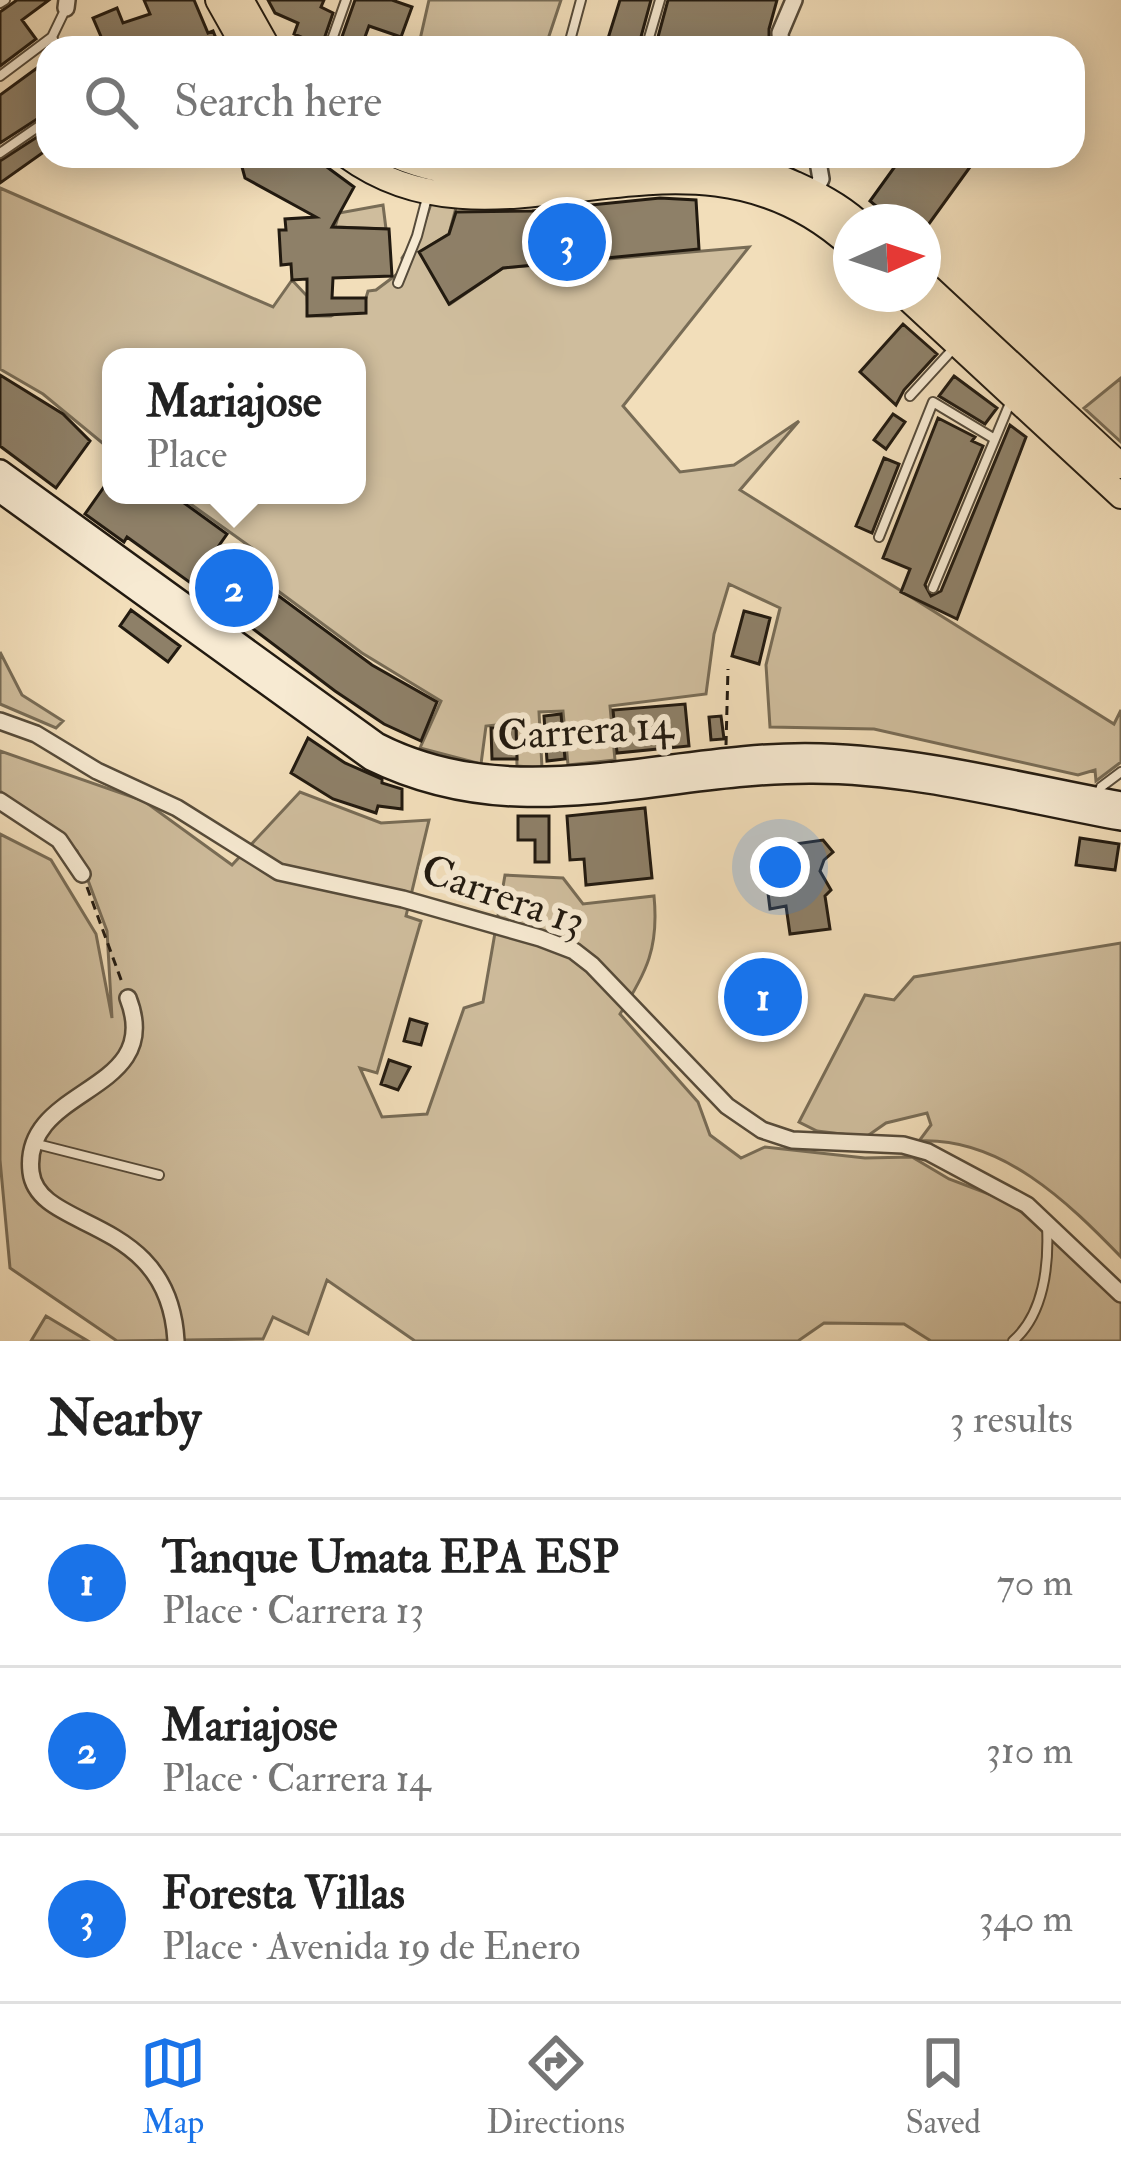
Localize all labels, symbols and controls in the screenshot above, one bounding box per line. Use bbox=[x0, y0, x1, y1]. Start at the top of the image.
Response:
search box bbox=[36, 36, 1085, 168]
icon: search bbox=[78, 69, 144, 135]
text: Search here bbox=[174, 74, 382, 130]
pin: 3 bbox=[528, 197, 606, 287]
north arrow bbox=[833, 204, 941, 312]
popup bbox=[102, 348, 366, 504]
text: Mariajose bbox=[146, 374, 322, 430]
text: Place bbox=[146, 430, 227, 479]
pin: 2 bbox=[195, 543, 273, 633]
street label: Carrera 14 bbox=[495, 699, 677, 763]
your location bbox=[750, 837, 810, 897]
street label: Carrera 13 bbox=[414, 844, 592, 948]
pin: 1 bbox=[724, 952, 802, 1042]
text: Nearby bbox=[48, 1387, 201, 1451]
text: 3 results bbox=[950, 1395, 1073, 1444]
text: Tanque Umata EPA ESP bbox=[162, 1530, 619, 1586]
text: 1 bbox=[80, 1558, 94, 1607]
text: 70 m bbox=[997, 1558, 1073, 1607]
text: Place · Carrera 13 bbox=[162, 1586, 424, 1635]
text: Mariajose bbox=[162, 1698, 337, 1754]
text: 2 bbox=[77, 1726, 97, 1775]
text: 310 m bbox=[986, 1726, 1073, 1775]
text: Place · Carrera 14 bbox=[162, 1754, 430, 1803]
text: Foresta Villas bbox=[162, 1866, 405, 1922]
text: 3 bbox=[80, 1894, 94, 1943]
text: 340 m bbox=[979, 1894, 1073, 1943]
text: Place · Avenida 19 de Enero bbox=[162, 1922, 581, 1971]
tab: Map bbox=[140, 2030, 206, 2143]
tab: Directions bbox=[487, 2030, 625, 2143]
tab: Saved bbox=[905, 2030, 981, 2143]

